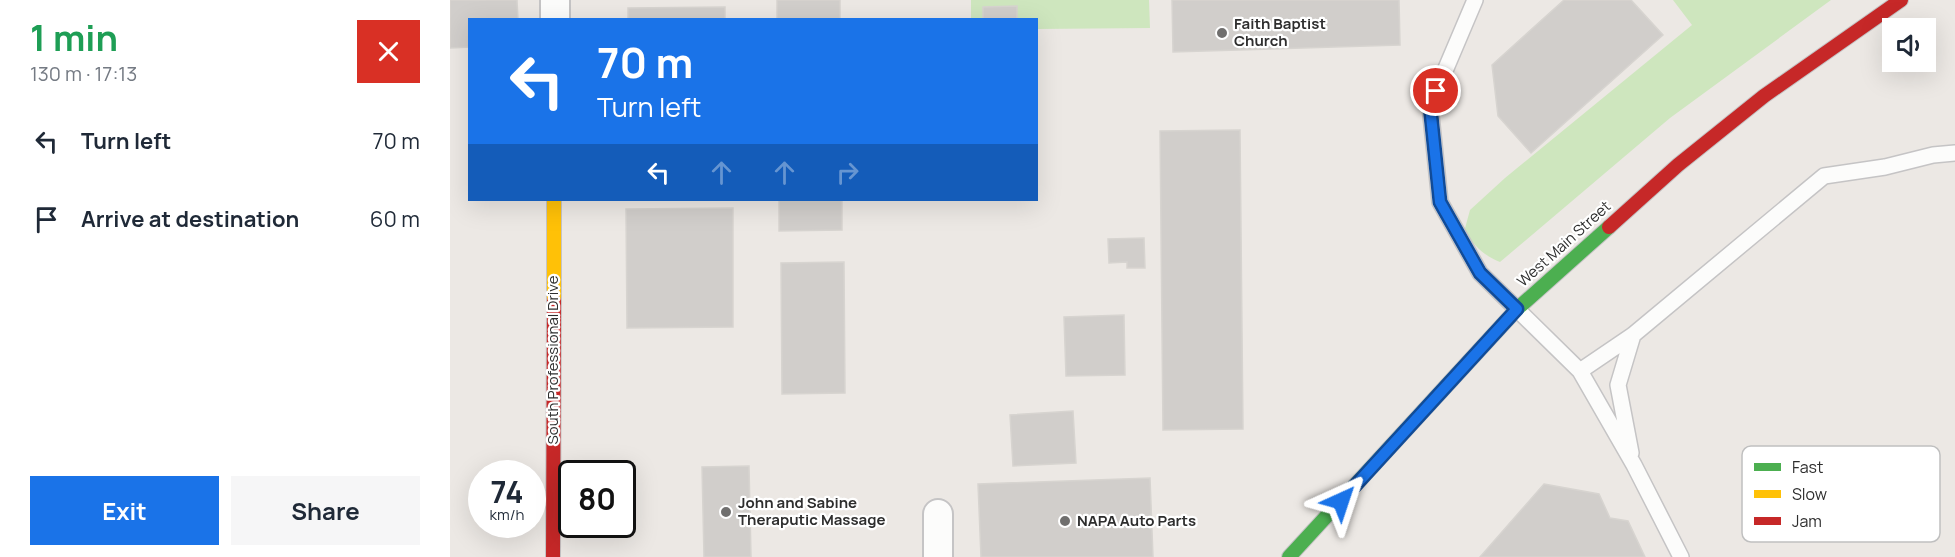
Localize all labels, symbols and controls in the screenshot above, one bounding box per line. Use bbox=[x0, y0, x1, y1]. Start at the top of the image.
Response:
text: 1 min bbox=[30, 13, 118, 62]
place label: Faith Baptist Church bbox=[1234, 13, 1326, 51]
map controls bbox=[1882, 18, 1936, 72]
button: sound bbox=[1882, 18, 1936, 72]
button: close bbox=[357, 20, 420, 83]
marker: Faith Baptist Church bbox=[1215, 26, 1229, 40]
text: 70 m bbox=[597, 33, 693, 91]
icon: left bbox=[498, 42, 576, 120]
text: 130 m · 17:13 bbox=[30, 60, 137, 87]
pin bbox=[1410, 65, 1461, 116]
icon: arrive bbox=[1419, 74, 1452, 107]
text: Turn left bbox=[597, 88, 701, 125]
icon: left bbox=[30, 125, 63, 158]
text: Turn left bbox=[81, 126, 171, 156]
text: 70 m bbox=[372, 126, 420, 156]
icon: left bbox=[642, 156, 675, 189]
icon: ahead bbox=[705, 156, 738, 189]
icon: ahead bbox=[768, 156, 801, 189]
icon: right bbox=[831, 156, 864, 189]
street label: West Main Street bbox=[1512, 196, 1615, 291]
icon: arrive bbox=[30, 203, 63, 236]
text: Arrive at destination bbox=[81, 204, 299, 234]
text: 60 m bbox=[370, 204, 420, 234]
street label: South Professional Drive bbox=[542, 275, 563, 444]
legend bbox=[1742, 446, 1940, 542]
text: Fast bbox=[1792, 456, 1823, 478]
speed limit sign: 80 bbox=[558, 460, 636, 538]
position arrow bbox=[1309, 469, 1373, 533]
text: 74 bbox=[490, 471, 524, 512]
button: Exit bbox=[30, 476, 219, 545]
button: Share bbox=[231, 476, 420, 545]
text: Slow bbox=[1792, 483, 1827, 505]
place label: John and Sabine Theraputic Massage bbox=[738, 492, 886, 530]
text: km/h bbox=[490, 504, 524, 525]
marker: John and Sabine Theraputic Massage bbox=[719, 505, 733, 519]
place label: NAPA Auto Parts bbox=[1077, 510, 1196, 531]
text: Jam bbox=[1792, 510, 1822, 532]
marker: NAPA Auto Parts bbox=[1058, 514, 1072, 528]

